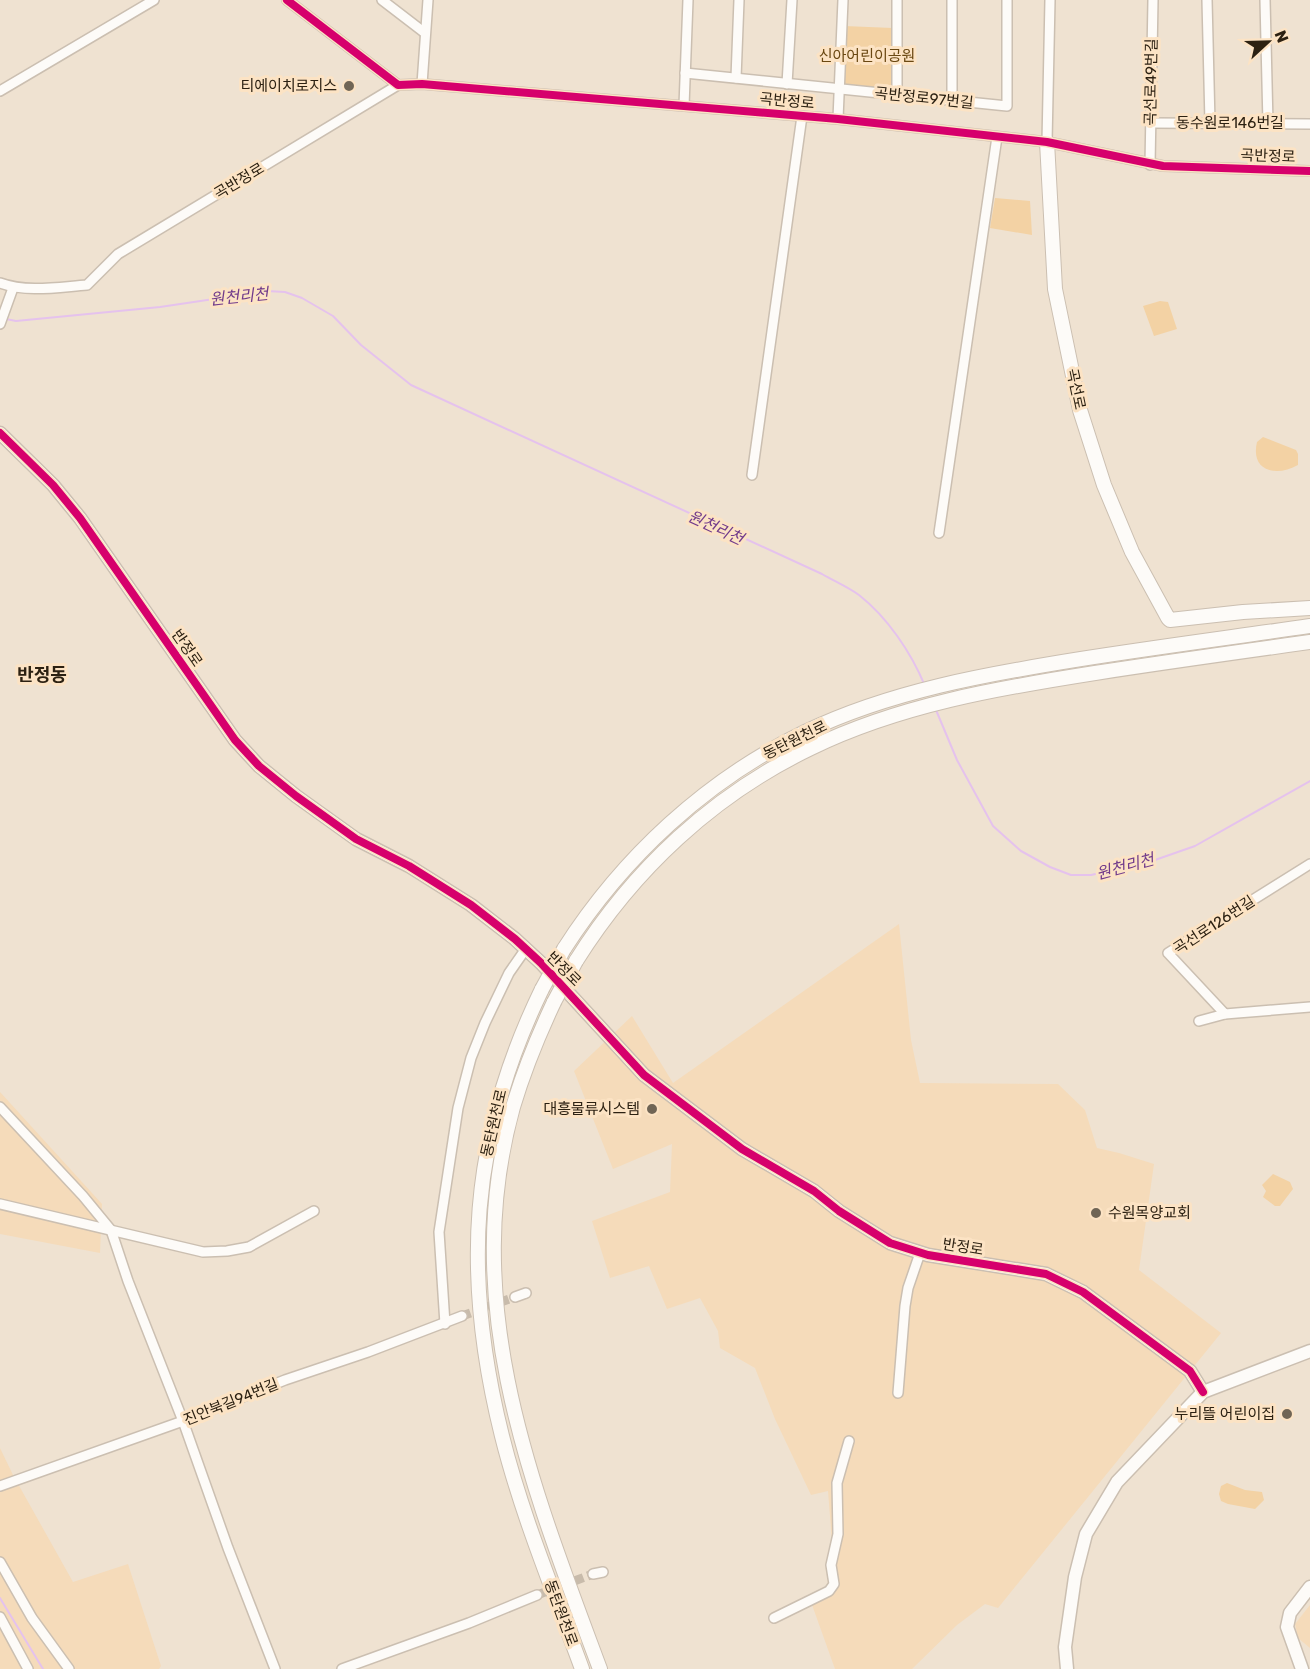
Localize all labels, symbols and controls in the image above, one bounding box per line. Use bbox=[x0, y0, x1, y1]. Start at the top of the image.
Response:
north arrow bbox=[1238, 12, 1298, 72]
text: N bbox=[1270, 28, 1292, 45]
street label: 곡선로49번길 bbox=[1141, 38, 1161, 126]
park label: 신아어린이공원 bbox=[819, 47, 915, 65]
place label: 티에이치로지스 bbox=[240, 77, 337, 95]
marker: 티에이치로지스 bbox=[342, 79, 356, 93]
street label: 곡반정로97번길 bbox=[874, 84, 974, 112]
street label: 곡반정로 bbox=[759, 90, 815, 112]
street label: 동수원로146번길 bbox=[1176, 114, 1284, 132]
street label: 곡반정로 bbox=[1240, 146, 1296, 166]
street label: 곡반정로 bbox=[211, 159, 267, 203]
water label: 원천리천 bbox=[209, 284, 272, 309]
street label: 곡선로 bbox=[1063, 367, 1089, 411]
water label: 원천리천 bbox=[685, 506, 749, 549]
street label: 반정로 bbox=[168, 626, 206, 670]
district label: 반정동 bbox=[17, 664, 67, 686]
street label: 동탄원천로 bbox=[760, 717, 830, 763]
water label: 원천리천 bbox=[1094, 849, 1158, 883]
street label: 곡선로126번길 bbox=[1170, 892, 1258, 958]
street label: 반정로 bbox=[543, 948, 585, 990]
street label: 동탄원천로 bbox=[477, 1087, 511, 1159]
place label: 대흥물류시스템 bbox=[543, 1100, 640, 1118]
marker: 대흥물류시스템 bbox=[645, 1102, 659, 1116]
place label: 수원목양교회 bbox=[1108, 1204, 1191, 1222]
marker: 수원목양교회 bbox=[1089, 1206, 1103, 1220]
street label: 반정로 bbox=[941, 1235, 985, 1259]
street label: 진안북길94번길 bbox=[181, 1375, 281, 1429]
place label: 누리뜰 어린이집 bbox=[1175, 1405, 1275, 1423]
marker: 누리뜰 어린이집 bbox=[1280, 1407, 1294, 1421]
street label: 동탄원천로 bbox=[541, 1577, 581, 1649]

